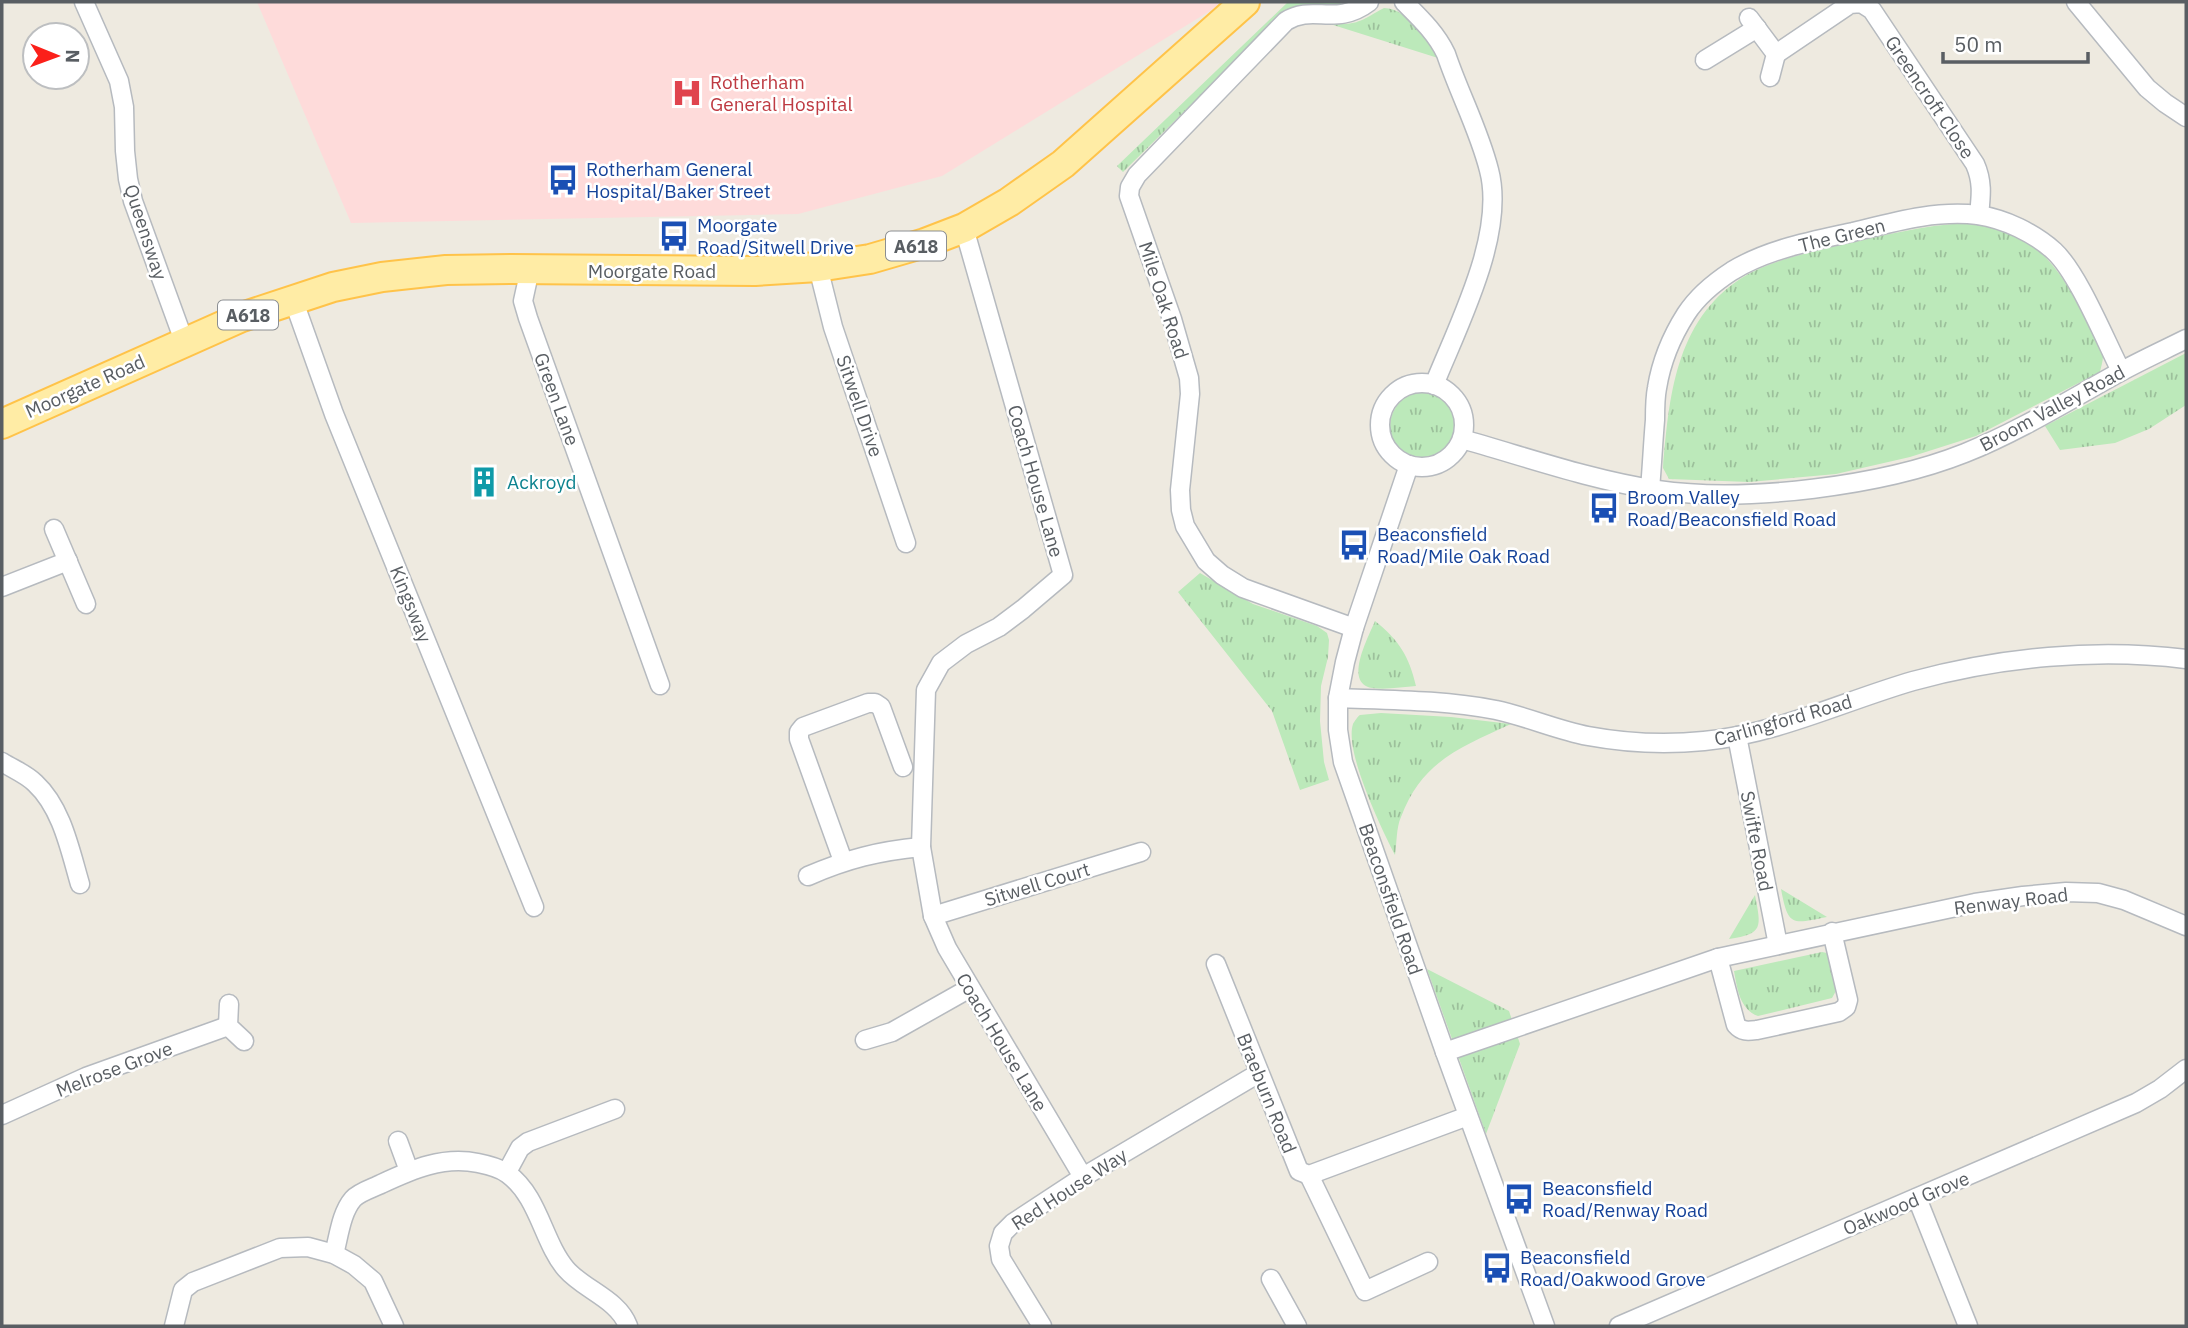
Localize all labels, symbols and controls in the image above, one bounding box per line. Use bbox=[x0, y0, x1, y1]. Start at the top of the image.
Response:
north arrow bbox=[21, 21, 91, 91]
scale bar bbox=[1943, 21, 2088, 65]
text: 50 m bbox=[1954, 30, 2003, 58]
street label: Greencroft Close bbox=[1880, 31, 1980, 163]
text: N bbox=[61, 49, 85, 63]
place label: Rotherham General Hospital bbox=[710, 70, 853, 116]
hospital icon: Rotherham General Hospital bbox=[670, 76, 704, 110]
place label: Rotherham General Hospital/Baker Street bbox=[586, 157, 771, 203]
bus stop icon: Rotherham General Hospital/Baker Street bbox=[546, 163, 580, 197]
street label: Queensway bbox=[119, 181, 173, 283]
place label: Moorgate Road/Sitwell Drive bbox=[697, 213, 854, 259]
street label: The Green bbox=[1796, 213, 1888, 257]
bus stop icon: Moorgate Road/Sitwell Drive bbox=[657, 219, 691, 253]
road number: A618 bbox=[886, 232, 946, 260]
street label: Mile Oak Road bbox=[1134, 238, 1194, 362]
street label: Moorgate Road bbox=[588, 259, 716, 283]
road number: A618 bbox=[218, 300, 278, 330]
street label: Moorgate Road bbox=[21, 349, 149, 423]
street label: Green Lane bbox=[529, 349, 585, 449]
street label: Sitwell Drive bbox=[831, 352, 889, 460]
street label: Broom Valley Road bbox=[1975, 360, 2129, 456]
street label: Coach House Lane bbox=[1003, 402, 1069, 560]
building icon: Ackroyd bbox=[467, 465, 501, 499]
place label: Ackroyd bbox=[507, 470, 577, 494]
place label: Broom Valley Road/Beaconsfield Road bbox=[1627, 485, 1837, 531]
bus stop icon: Broom Valley Road/Beaconsfield Road bbox=[1587, 491, 1621, 525]
place label: Beaconsfield Road/Mile Oak Road bbox=[1377, 522, 1550, 568]
bus stop icon: Beaconsfield Road/Mile Oak Road bbox=[1337, 528, 1371, 562]
street label: Kingsway bbox=[385, 562, 437, 646]
street label: Carlingford Road bbox=[1711, 689, 1855, 751]
street label: Swifte Road bbox=[1736, 789, 1778, 893]
street label: Beaconsfield Road bbox=[1354, 820, 1428, 978]
street label: Sitwell Court bbox=[981, 857, 1093, 911]
street label: Renway Road bbox=[1952, 882, 2070, 920]
street label: Coach House Lane bbox=[951, 968, 1053, 1116]
street label: Braeburn Road bbox=[1232, 1029, 1302, 1157]
street label: Melrose Grove bbox=[52, 1036, 176, 1102]
street label: Red House Way bbox=[1007, 1142, 1132, 1235]
street label: Oakwood Grove bbox=[1839, 1166, 1973, 1240]
place label: Beaconsfield Road/Renway Road bbox=[1542, 1176, 1708, 1222]
bus stop icon: Beaconsfield Road/Renway Road bbox=[1502, 1182, 1536, 1216]
place label: Beaconsfield Road/Oakwood Grove bbox=[1520, 1245, 1706, 1291]
bus stop icon: Beaconsfield Road/Oakwood Grove bbox=[1480, 1251, 1514, 1285]

